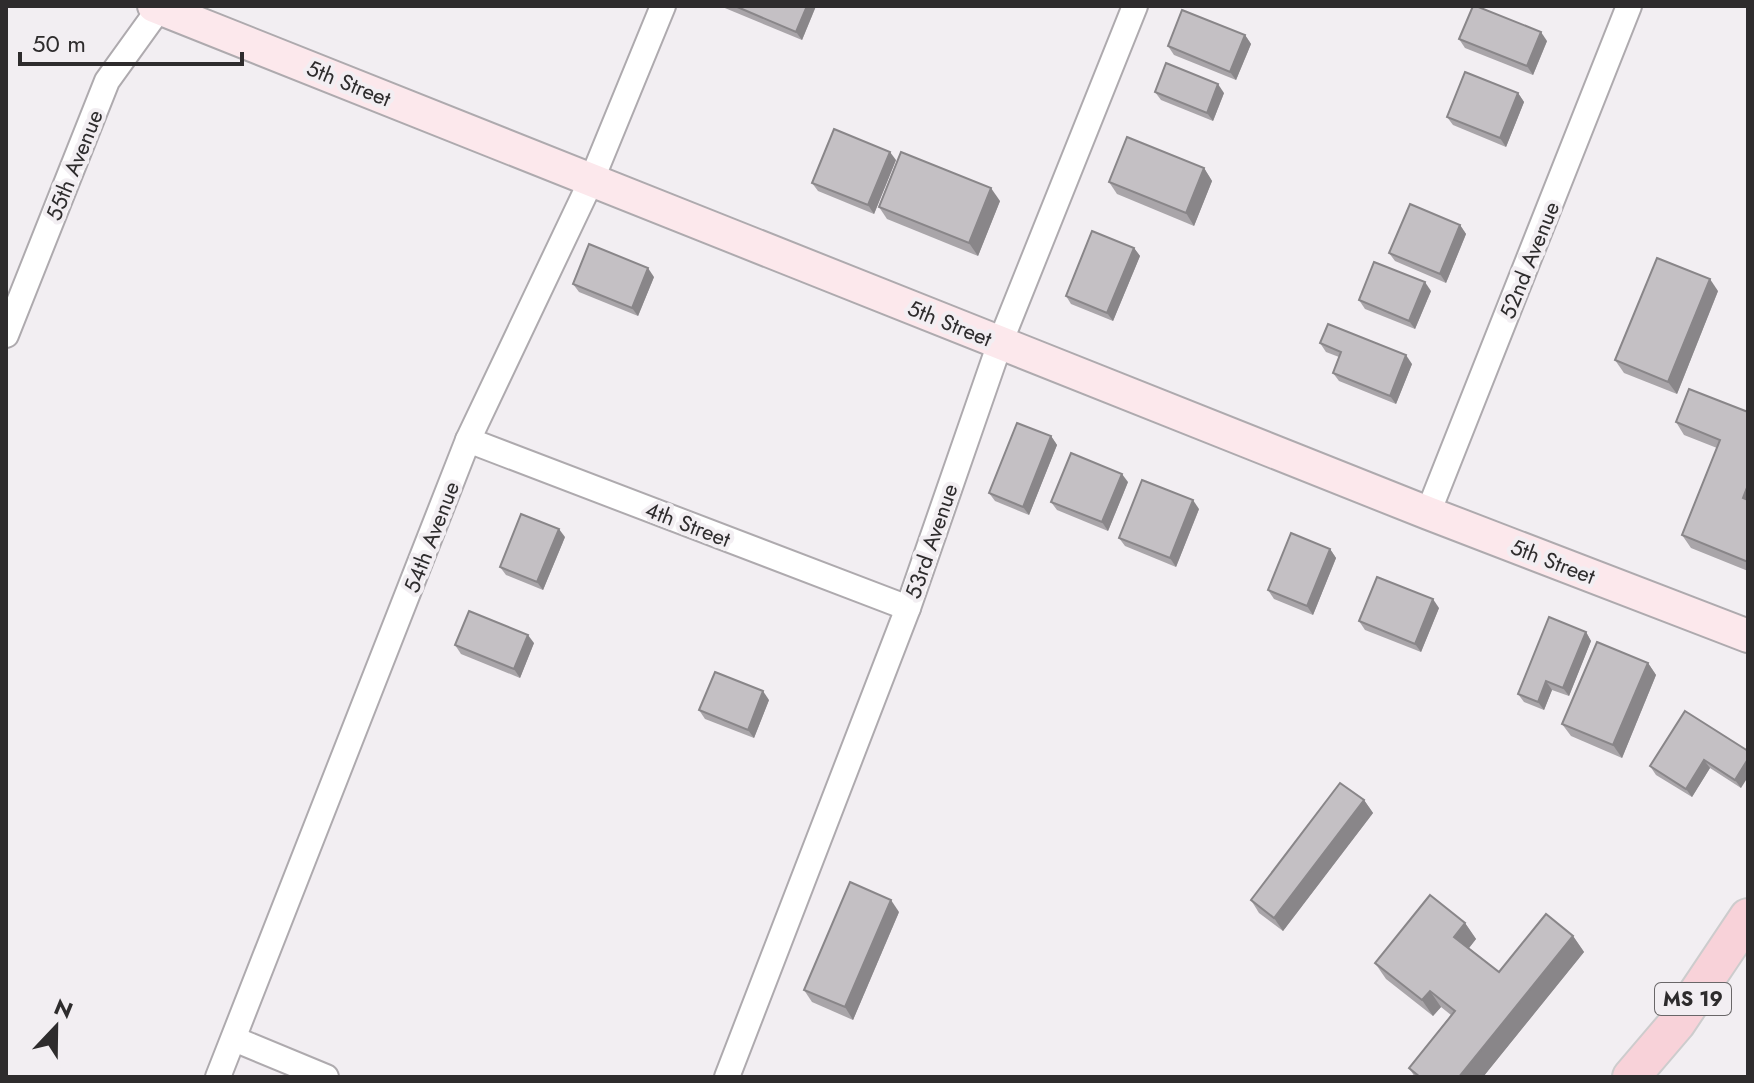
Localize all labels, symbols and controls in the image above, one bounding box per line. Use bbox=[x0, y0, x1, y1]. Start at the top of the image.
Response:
scale bar bbox=[20, 16, 242, 66]
text: 50 m bbox=[32, 26, 86, 61]
street label: 5th Street bbox=[302, 52, 397, 115]
street label: 55th Avenue bbox=[37, 105, 111, 225]
street label: 52nd Avenue bbox=[1491, 196, 1567, 324]
street label: 5th Street bbox=[903, 292, 998, 355]
street label: 54th Avenue bbox=[395, 477, 467, 597]
street label: 53rd Avenue bbox=[896, 479, 966, 603]
street label: 4th Street bbox=[641, 493, 736, 555]
street label: 5th Street bbox=[1506, 530, 1601, 592]
road number: MS 19 bbox=[1655, 983, 1731, 1015]
north arrow bbox=[16, 987, 96, 1067]
text: N bbox=[49, 990, 78, 1027]

